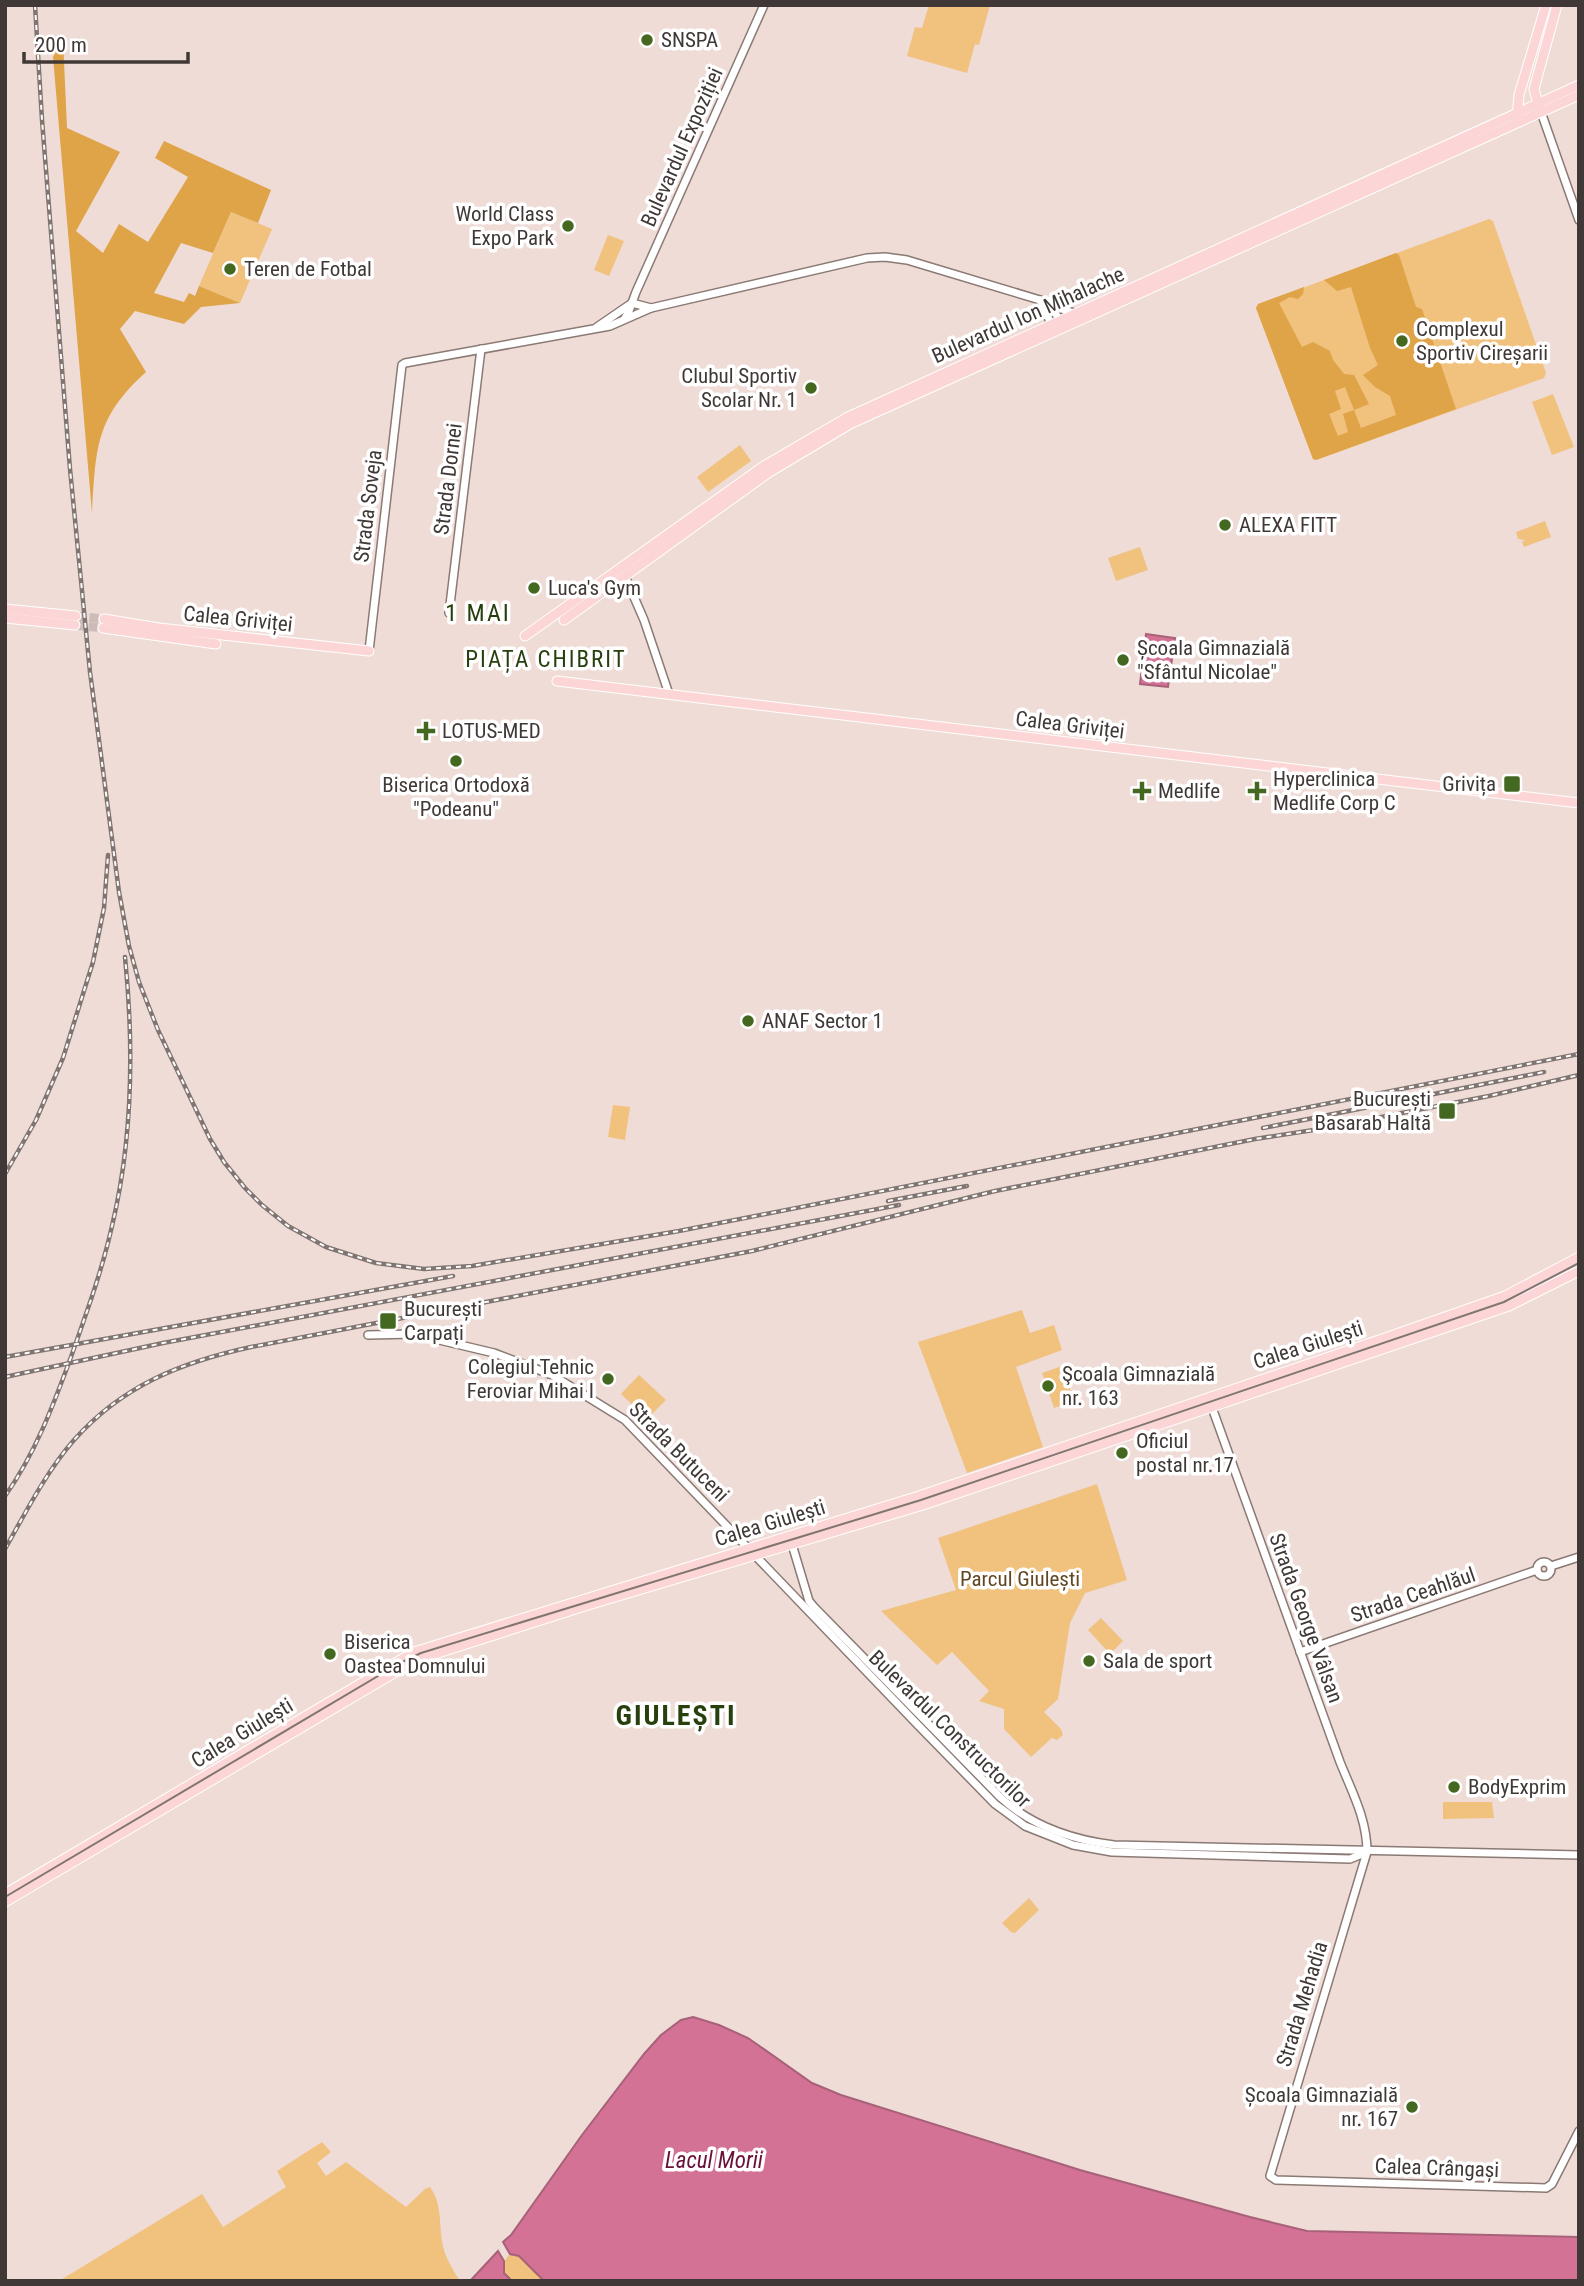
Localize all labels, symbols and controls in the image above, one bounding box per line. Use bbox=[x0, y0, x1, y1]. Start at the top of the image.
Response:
scale bar bbox=[24, 21, 189, 65]
place label: SNSPA bbox=[661, 28, 718, 52]
marker: SNSPA bbox=[639, 32, 655, 48]
text: 200 m bbox=[35, 33, 87, 57]
street label: Bulevardul Expoziției bbox=[636, 64, 729, 231]
place label: World Class Expo Park bbox=[455, 202, 555, 250]
marker: World Class Expo Park bbox=[560, 218, 576, 234]
place label: Teren de Fotbal bbox=[244, 257, 372, 281]
marker: Teren de Fotbal bbox=[222, 261, 238, 277]
street label: Bulevardul Ion Mihalache bbox=[928, 262, 1128, 368]
place label: Complexul Sportiv Cireșarii bbox=[1416, 317, 1548, 365]
marker: Complexul Sportiv Cireșarii bbox=[1394, 333, 1410, 349]
place label: Clubul Sportiv Scolar Nr. 1 bbox=[681, 364, 797, 412]
marker: Clubul Sportiv Scolar Nr. 1 bbox=[803, 380, 819, 396]
street label: Strada Dornei bbox=[429, 422, 467, 536]
street label: Strada Soveja bbox=[349, 448, 387, 564]
place label: ALEXA FITT bbox=[1239, 513, 1337, 537]
marker: ALEXA FITT bbox=[1217, 517, 1233, 533]
place label: Luca's Gym bbox=[548, 576, 641, 600]
marker: Luca's Gym bbox=[526, 580, 542, 596]
district label: 1 MAI bbox=[445, 599, 511, 627]
street label: Calea Griviței bbox=[182, 601, 294, 638]
place label: Școala Gimnazială "Sfântul Nicolae" bbox=[1137, 636, 1290, 684]
district label: PIAȚA CHIBRIT bbox=[465, 646, 627, 674]
marker: Școala Gimnazială "Sfântul Nicolae" bbox=[1115, 652, 1131, 668]
street label: Calea Griviței bbox=[1014, 706, 1126, 745]
place label: LOTUS-MED bbox=[442, 719, 541, 743]
marker: LOTUS-MED bbox=[416, 721, 436, 741]
marker: Biserica Ortodoxă "Podeanu" bbox=[448, 753, 464, 769]
place label: Hyperclinica Medlife Corp C bbox=[1273, 767, 1396, 815]
place label: Grivița bbox=[1442, 772, 1496, 797]
place label: Biserica Ortodoxă "Podeanu" bbox=[382, 773, 530, 821]
marker: Grivița bbox=[1502, 774, 1522, 794]
place label: Medlife bbox=[1158, 779, 1220, 803]
marker: Medlife bbox=[1132, 781, 1152, 801]
marker: Hyperclinica Medlife Corp C bbox=[1247, 781, 1267, 801]
place label: ANAF Sector 1 bbox=[762, 1009, 883, 1033]
marker: ANAF Sector 1 bbox=[740, 1013, 756, 1029]
place label: București Basarab Haltă bbox=[1314, 1087, 1431, 1135]
marker: București Basarab Haltă bbox=[1437, 1101, 1457, 1121]
place label: București Carpați bbox=[404, 1297, 482, 1346]
marker: București Carpați bbox=[378, 1311, 398, 1331]
street label: Calea Giulești bbox=[1250, 1316, 1366, 1374]
place label: Colegiul Tehnic Feroviar Mihai I bbox=[467, 1355, 594, 1403]
place label: Şcoala Gimnazială nr. 163 bbox=[1062, 1362, 1215, 1410]
marker: Colegiul Tehnic Feroviar Mihai I bbox=[600, 1371, 616, 1387]
marker: Şcoala Gimnazială nr. 163 bbox=[1040, 1378, 1056, 1394]
street label: Strada Butuceni bbox=[624, 1397, 734, 1507]
place label: Oficiul postal nr.17 bbox=[1136, 1429, 1234, 1477]
marker: Oficiul postal nr.17 bbox=[1114, 1445, 1130, 1461]
street label: Calea Giulești bbox=[712, 1495, 828, 1551]
street label: Strada George Vâlsan bbox=[1264, 1530, 1348, 1706]
street label: Strada Ceahlăul bbox=[1348, 1562, 1478, 1628]
park label: Parcul Giulești bbox=[960, 1567, 1080, 1591]
place label: Biserica Oastea Domnului bbox=[344, 1630, 486, 1678]
street label: Bulevardul Constructorilor bbox=[864, 1645, 1036, 1813]
marker: Biserica Oastea Domnului bbox=[322, 1646, 338, 1662]
place label: Sala de sport bbox=[1103, 1649, 1212, 1673]
marker: Sala de sport bbox=[1081, 1653, 1097, 1669]
street label: Calea Giulești bbox=[187, 1693, 297, 1773]
district label: GIULEȘTI bbox=[616, 1699, 736, 1732]
place label: BodyExprim bbox=[1468, 1775, 1566, 1799]
marker: BodyExprim bbox=[1446, 1779, 1462, 1795]
street label: Strada Mehadia bbox=[1272, 1938, 1332, 2070]
place label: Școala Gimnazială nr. 167 bbox=[1245, 2083, 1398, 2131]
marker: Școala Gimnazială nr. 167 bbox=[1404, 2099, 1420, 2115]
water label: Lacul Morii bbox=[665, 2147, 764, 2174]
street label: Calea Crângași bbox=[1374, 2154, 1500, 2182]

